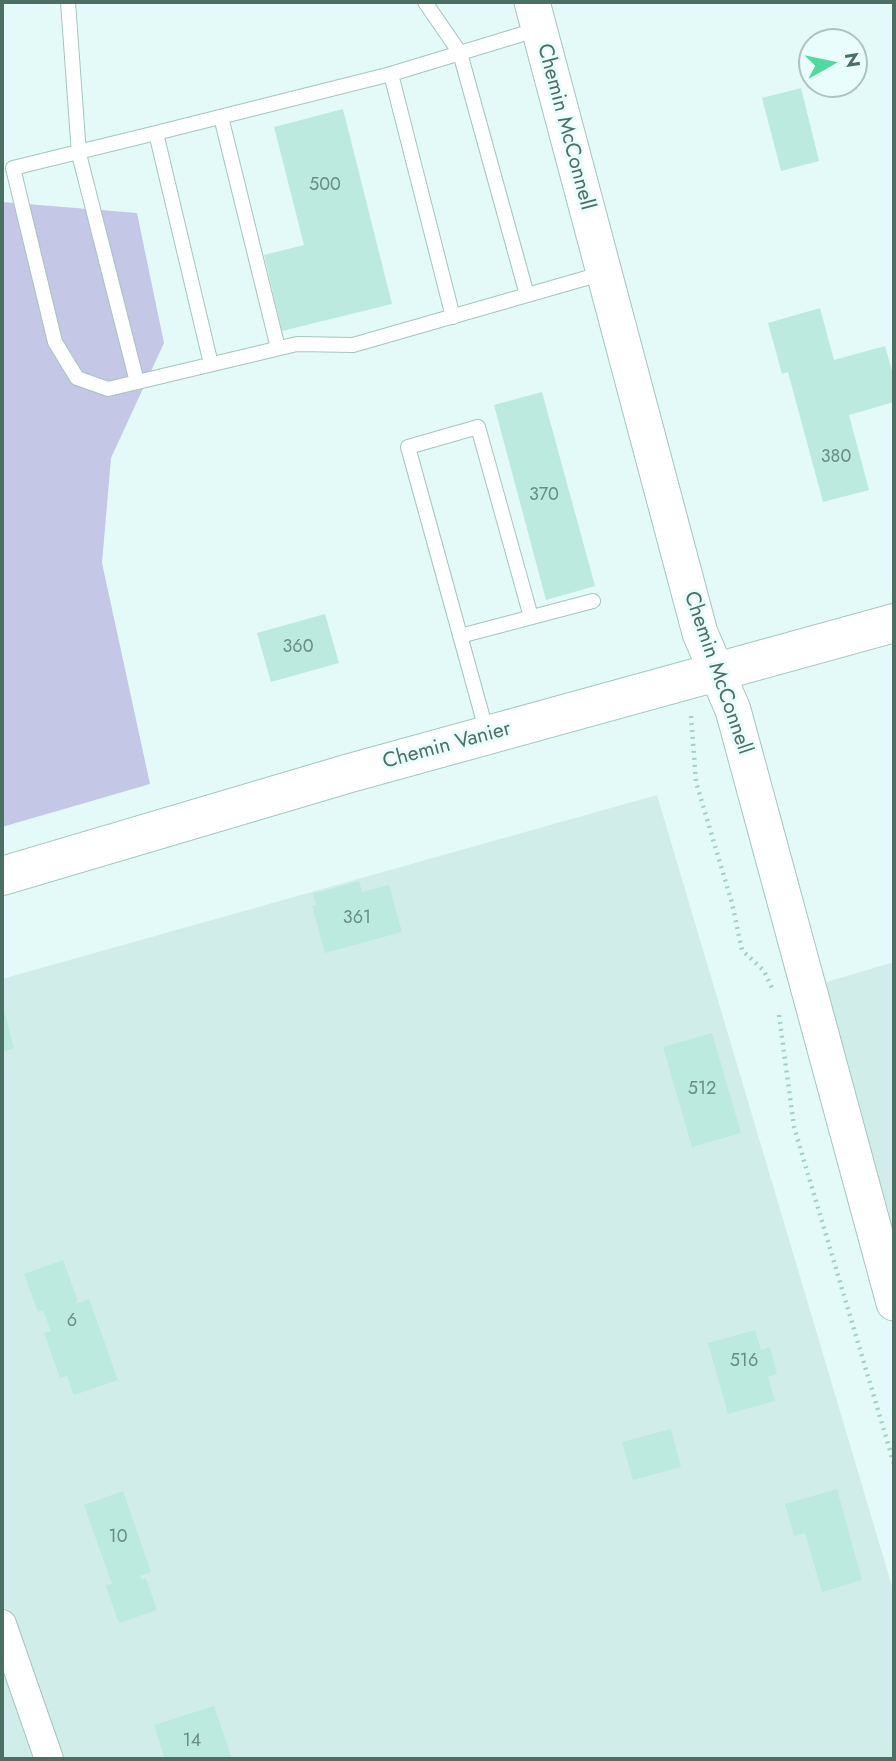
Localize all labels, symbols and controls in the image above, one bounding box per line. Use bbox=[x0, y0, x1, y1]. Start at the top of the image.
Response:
north arrow bbox=[798, 28, 868, 98]
street label: Chemin McConnell bbox=[531, 41, 599, 213]
text: N bbox=[838, 50, 867, 70]
house number: 500 bbox=[309, 175, 341, 197]
house number: 380 bbox=[821, 447, 851, 469]
house number: 370 bbox=[529, 485, 559, 507]
street label: Chemin McConnell bbox=[677, 588, 757, 758]
house number: 360 bbox=[283, 637, 313, 659]
street label: Chemin Vanier bbox=[380, 717, 514, 775]
house number: 361 bbox=[343, 908, 371, 930]
house number: 512 bbox=[688, 1079, 716, 1101]
house number: 6 bbox=[67, 1311, 77, 1333]
house number: 516 bbox=[730, 1351, 758, 1373]
house number: 10 bbox=[109, 1527, 127, 1549]
house number: 14 bbox=[183, 1731, 201, 1753]

